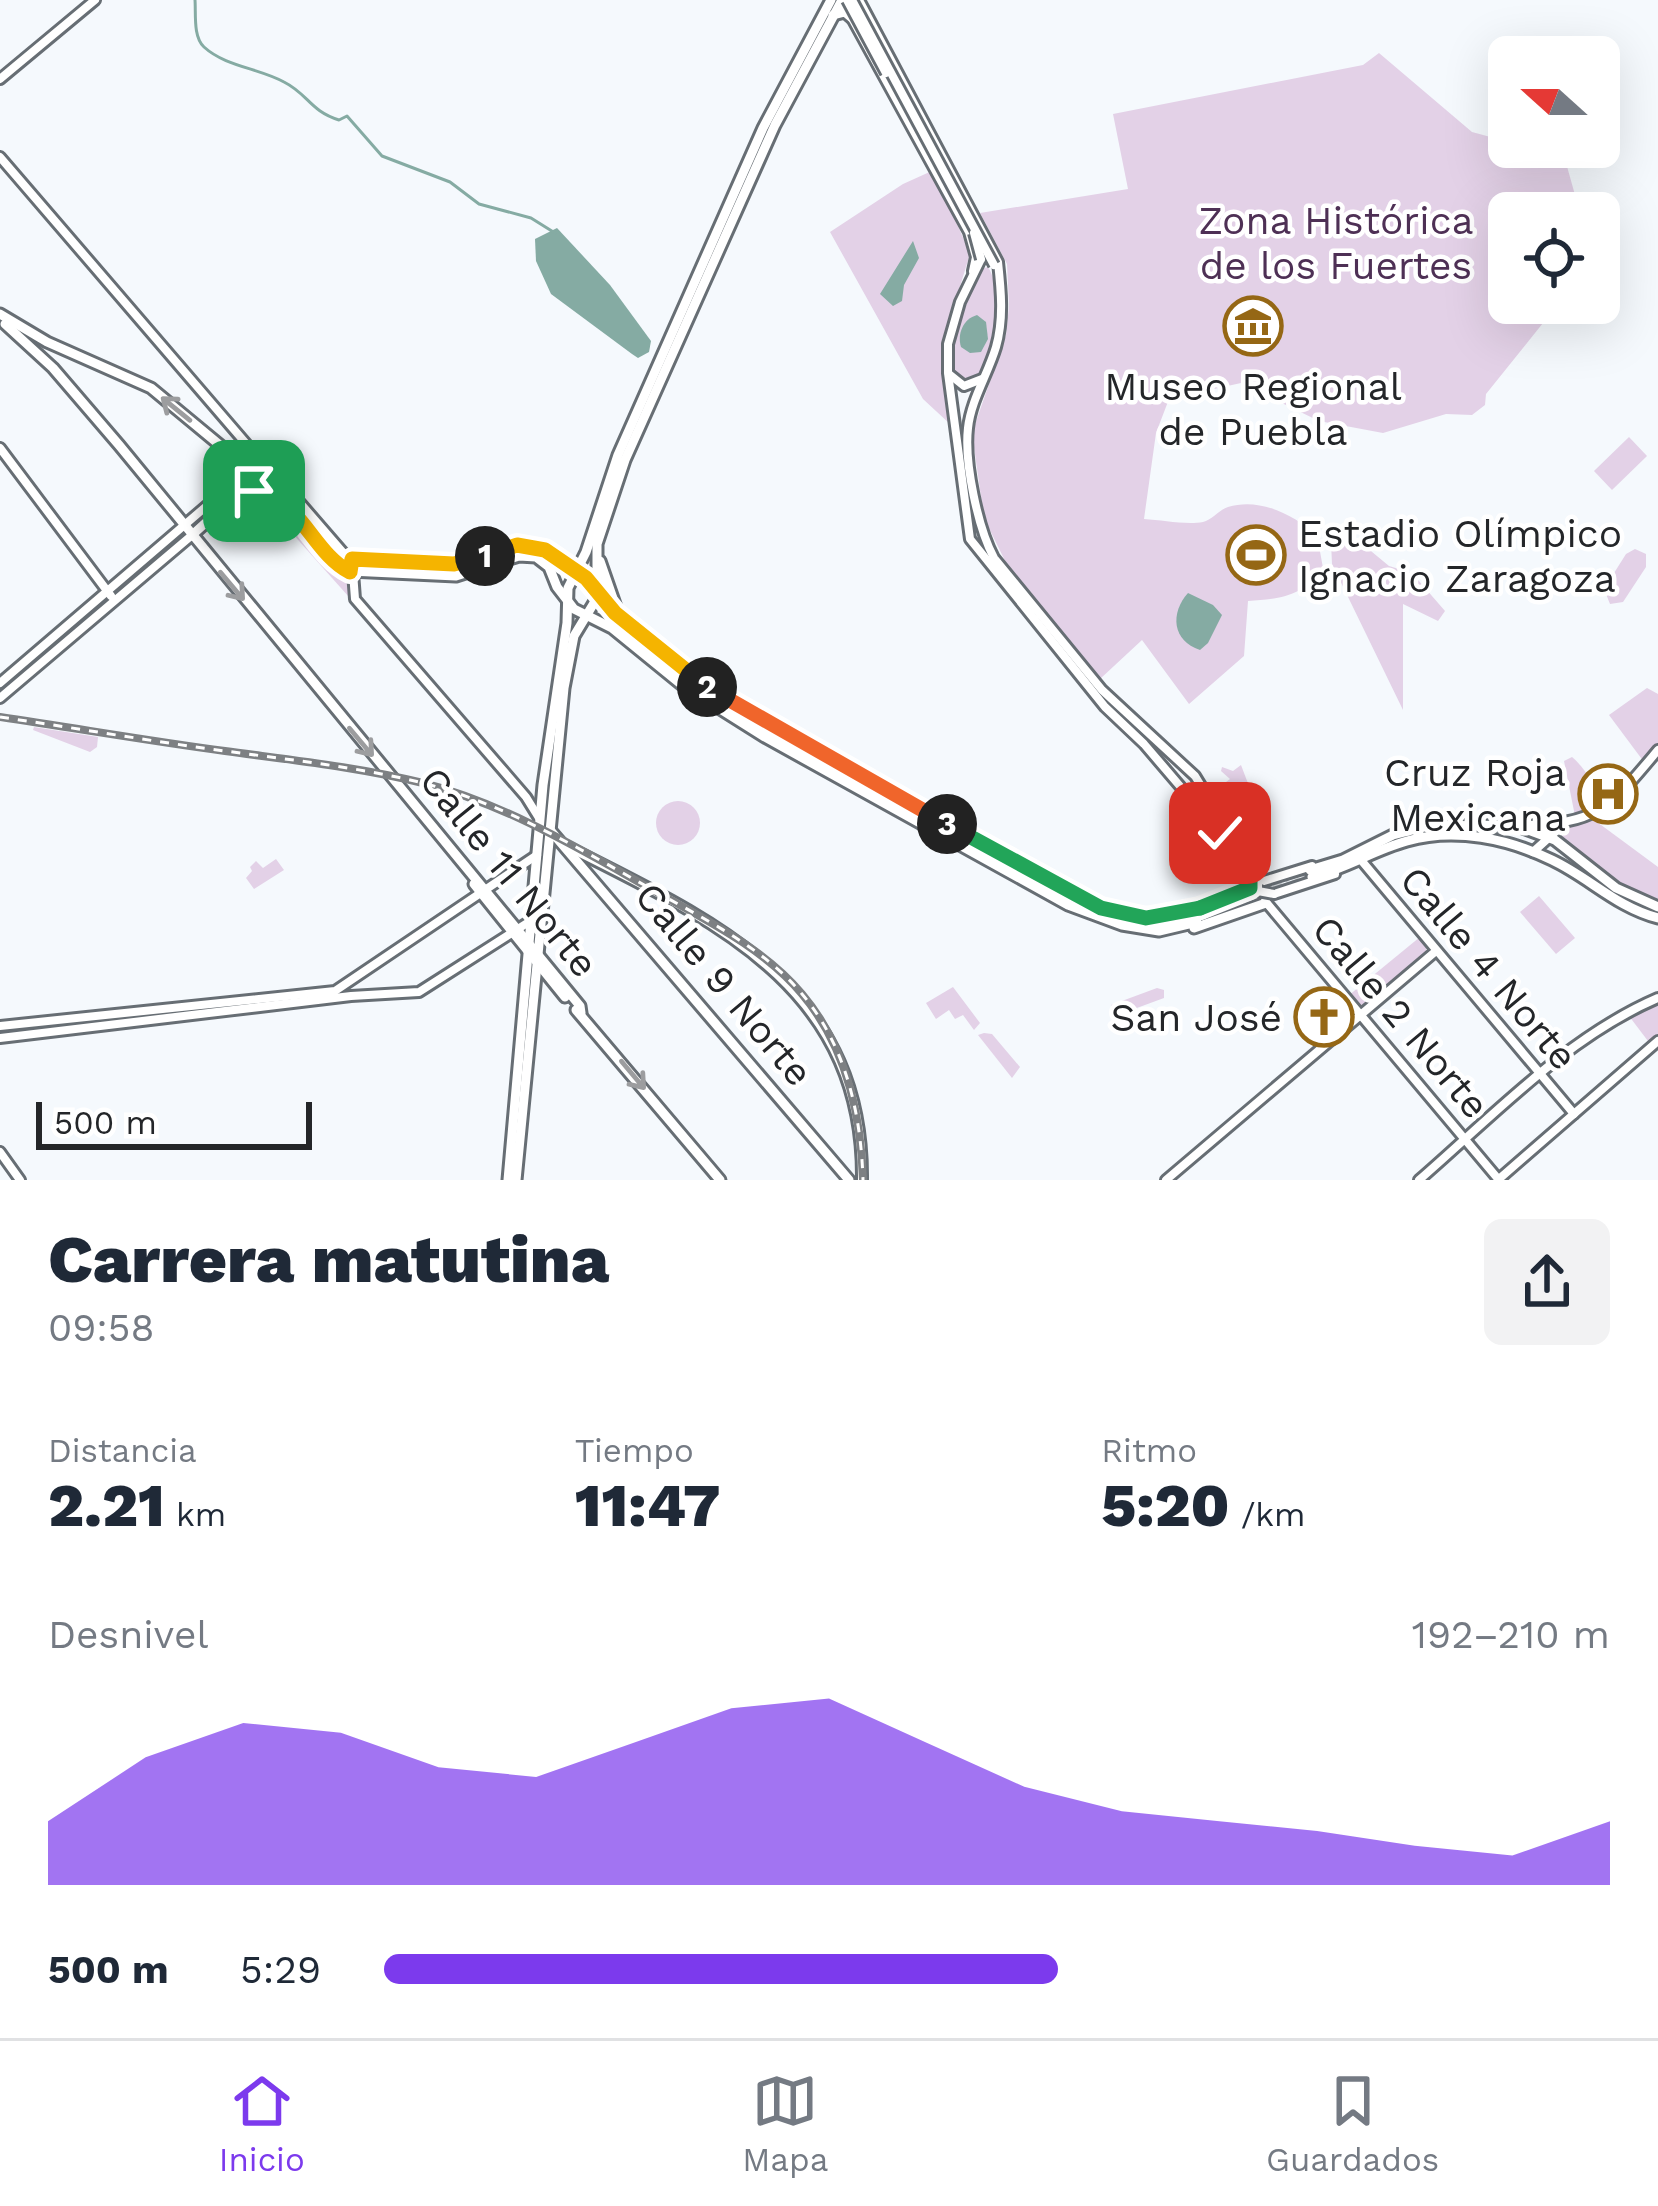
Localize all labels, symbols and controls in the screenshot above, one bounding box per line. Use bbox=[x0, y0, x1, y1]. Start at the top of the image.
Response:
north arrow bbox=[1488, 36, 1620, 168]
map controls bbox=[1488, 36, 1620, 324]
button: locate bbox=[1488, 192, 1620, 324]
park label: Zona Histórica de los Fuertes bbox=[1198, 198, 1474, 288]
museum icon: Museo Regional de Puebla bbox=[1222, 295, 1284, 357]
place label: Museo Regional de Puebla bbox=[1104, 364, 1402, 454]
one-way arrow bbox=[161, 395, 192, 423]
pin bbox=[203, 440, 305, 542]
icon: arrive bbox=[221, 458, 287, 524]
place label: Estadio Olímpico Ignacio Zaragoza bbox=[1298, 511, 1622, 601]
sports icon: Estadio Olímpico Ignacio Zaragoza bbox=[1225, 524, 1287, 586]
pin: 1 bbox=[455, 526, 515, 586]
text: 1 bbox=[478, 536, 492, 575]
one-way arrow bbox=[218, 569, 244, 601]
pin: 2 bbox=[677, 657, 737, 717]
text: 2 bbox=[697, 667, 717, 706]
one-way arrow bbox=[348, 726, 374, 758]
place label: Cruz Roja Mexicana bbox=[1384, 750, 1566, 840]
street label: Calle 11 Norte bbox=[411, 758, 607, 986]
hospital icon: Cruz Roja Mexicana bbox=[1577, 763, 1639, 825]
pin bbox=[1169, 782, 1271, 884]
pin: 3 bbox=[917, 794, 977, 854]
icon: check bbox=[1187, 800, 1253, 866]
text: 3 bbox=[937, 804, 957, 843]
street label: Calle 4 Norte bbox=[1391, 857, 1587, 1079]
street label: Calle 9 Norte bbox=[626, 873, 822, 1095]
street label: Calle 2 Norte bbox=[1303, 907, 1499, 1127]
church icon: San José bbox=[1293, 986, 1355, 1048]
place label: San José bbox=[1111, 995, 1282, 1040]
one-way arrow bbox=[619, 1058, 645, 1090]
scale bar bbox=[36, 1096, 312, 1149]
text: 500 m bbox=[54, 1103, 157, 1142]
button: share bbox=[1484, 1219, 1610, 1345]
text: Carrera matutina bbox=[48, 1221, 609, 1298]
text: 09:58 bbox=[48, 1305, 155, 1350]
text: Distancia bbox=[48, 1431, 197, 1470]
text: Tiempo bbox=[575, 1431, 694, 1470]
text: Ritmo bbox=[1101, 1431, 1197, 1470]
text: 2.21 bbox=[48, 1470, 165, 1541]
text: 11:47 bbox=[575, 1470, 720, 1541]
text: 5:20 bbox=[1101, 1470, 1230, 1541]
text: km bbox=[165, 1495, 226, 1534]
text: /km bbox=[1230, 1495, 1306, 1534]
text: Desnivel bbox=[48, 1612, 208, 1657]
text: 192–210 m bbox=[1412, 1612, 1610, 1657]
text: 500 m bbox=[48, 1947, 169, 1992]
text: 5:29 bbox=[240, 1947, 321, 1992]
tab: Inicio bbox=[219, 2068, 305, 2179]
tab: Mapa bbox=[742, 2068, 828, 2179]
tab: Guardados bbox=[1266, 2068, 1439, 2179]

